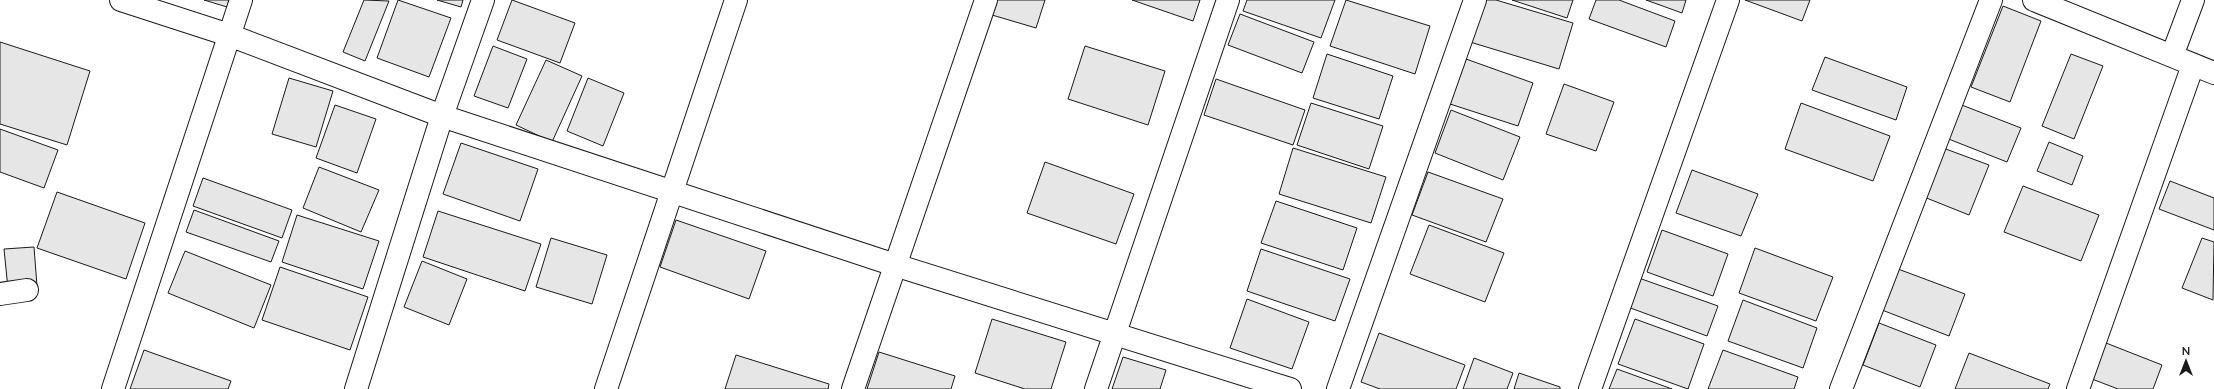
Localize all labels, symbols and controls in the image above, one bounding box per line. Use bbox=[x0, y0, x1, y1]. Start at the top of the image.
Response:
north arrow bbox=[2166, 341, 2206, 381]
text: N bbox=[2182, 344, 2190, 357]

